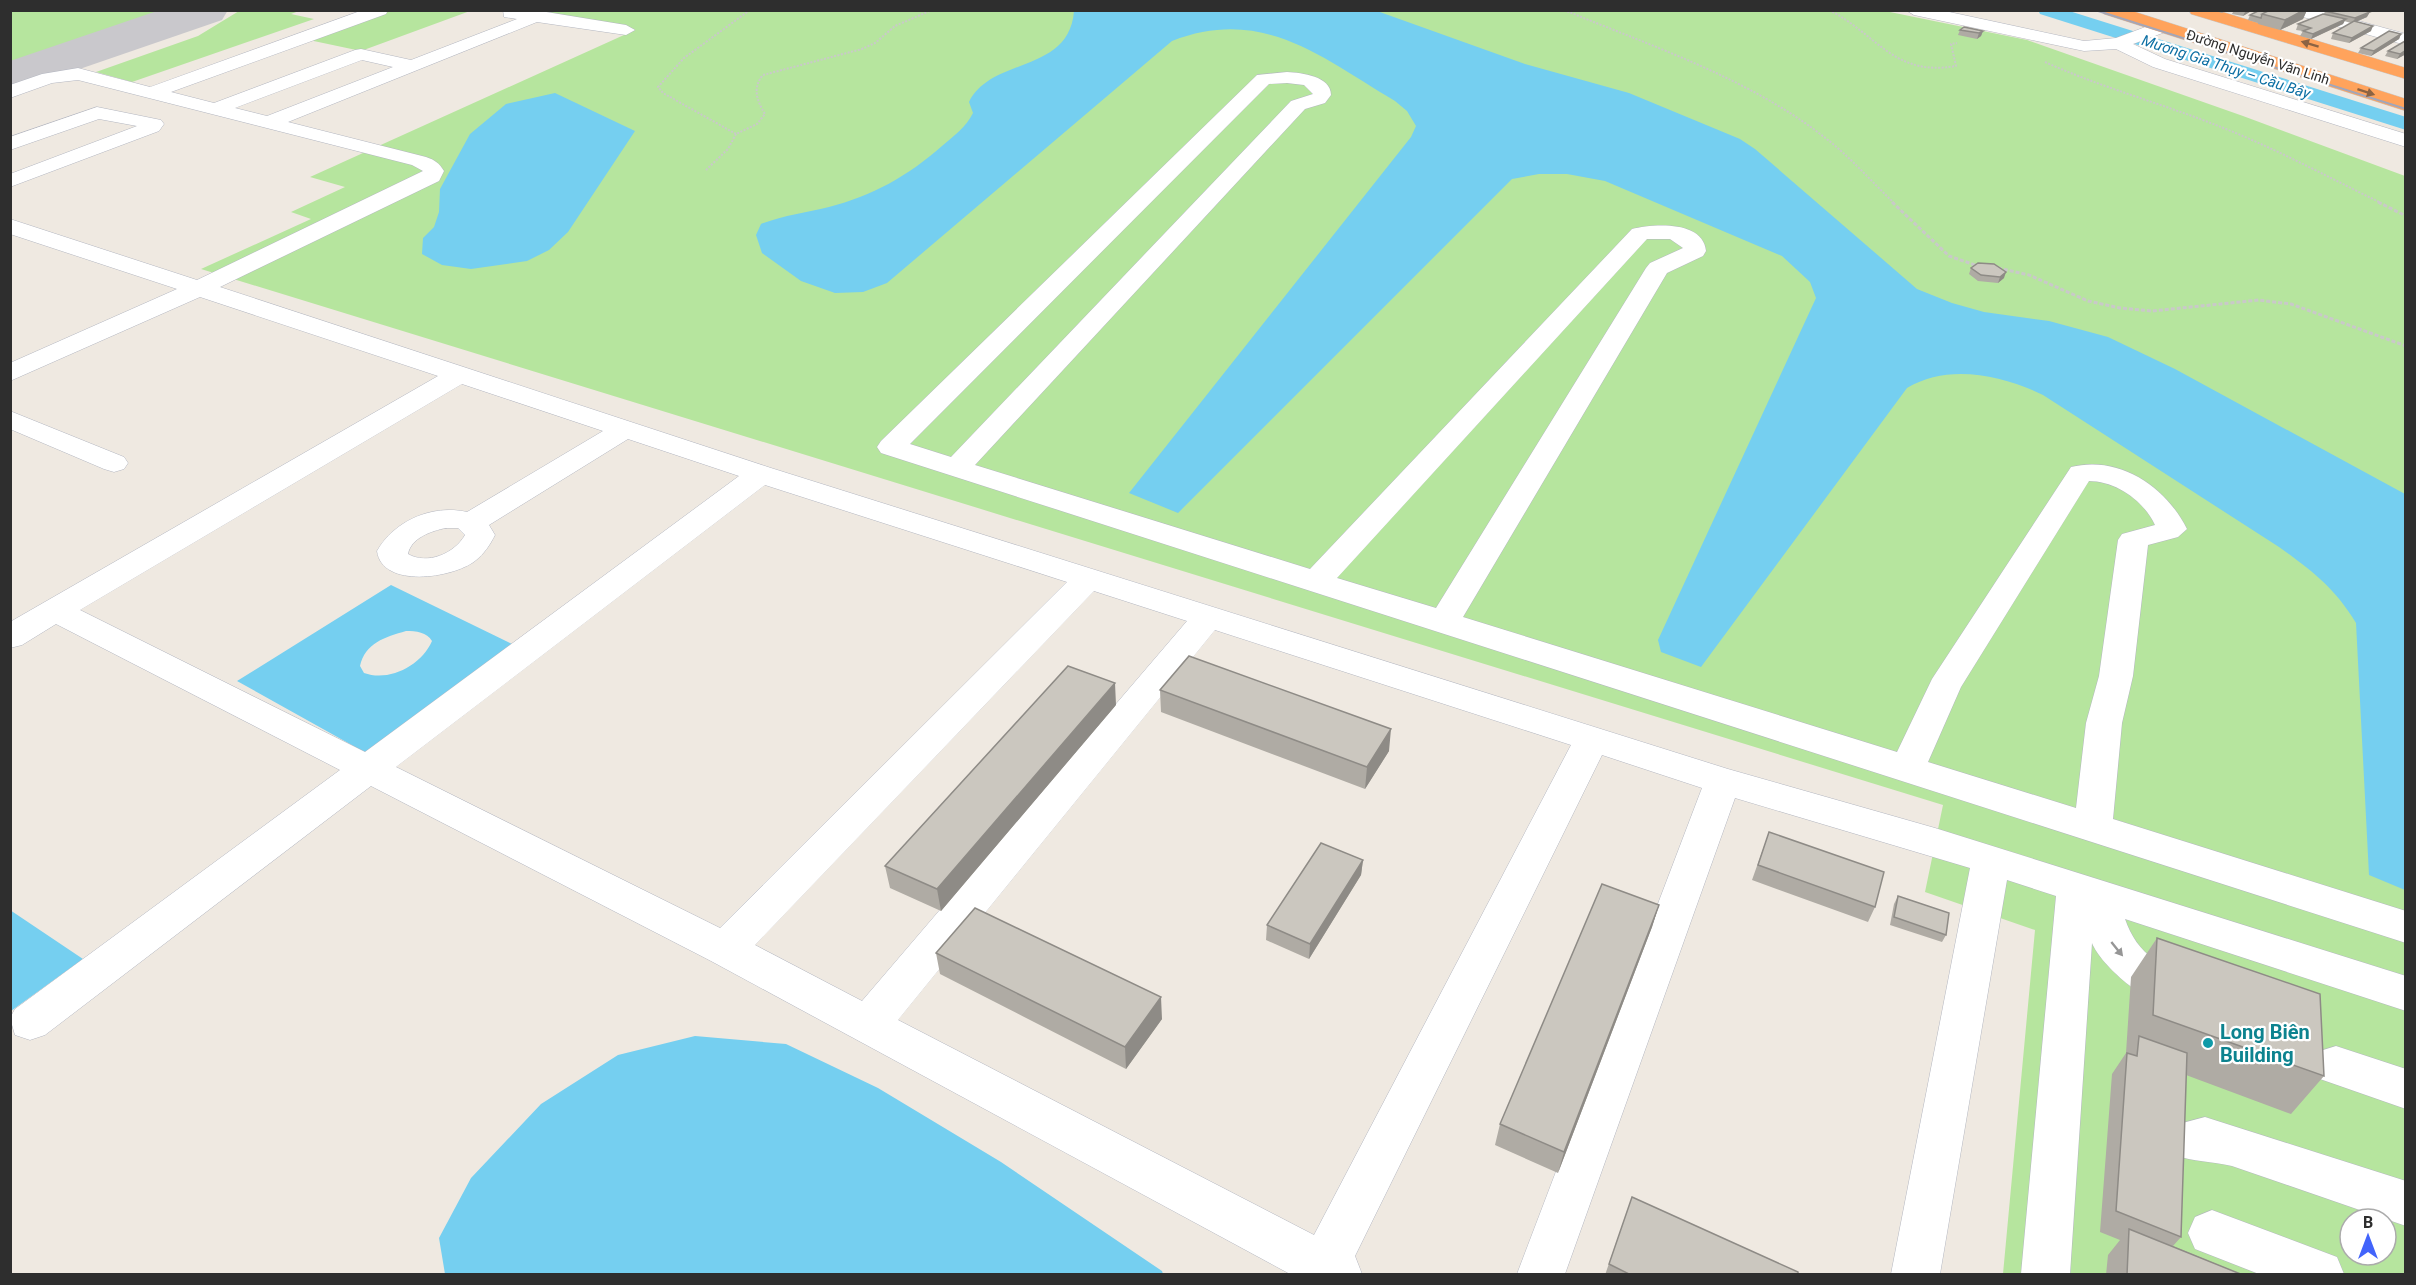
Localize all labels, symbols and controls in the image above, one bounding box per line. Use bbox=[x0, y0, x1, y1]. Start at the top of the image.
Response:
street label: Đường Nguyễn Văn Linh bbox=[2184, 26, 2332, 88]
water label: Mương Gia Thụy – Cầu Bây bbox=[2139, 31, 2314, 103]
one-way arrow bbox=[2300, 39, 2318, 49]
one-way arrow bbox=[2357, 88, 2375, 97]
one-way arrow bbox=[2111, 941, 2124, 957]
place label: Long Biên Building bbox=[2220, 1020, 2310, 1067]
marker: Long Biên Building bbox=[2201, 1036, 2215, 1050]
north arrow bbox=[2338, 1207, 2398, 1267]
text: B bbox=[2363, 1213, 2373, 1232]

